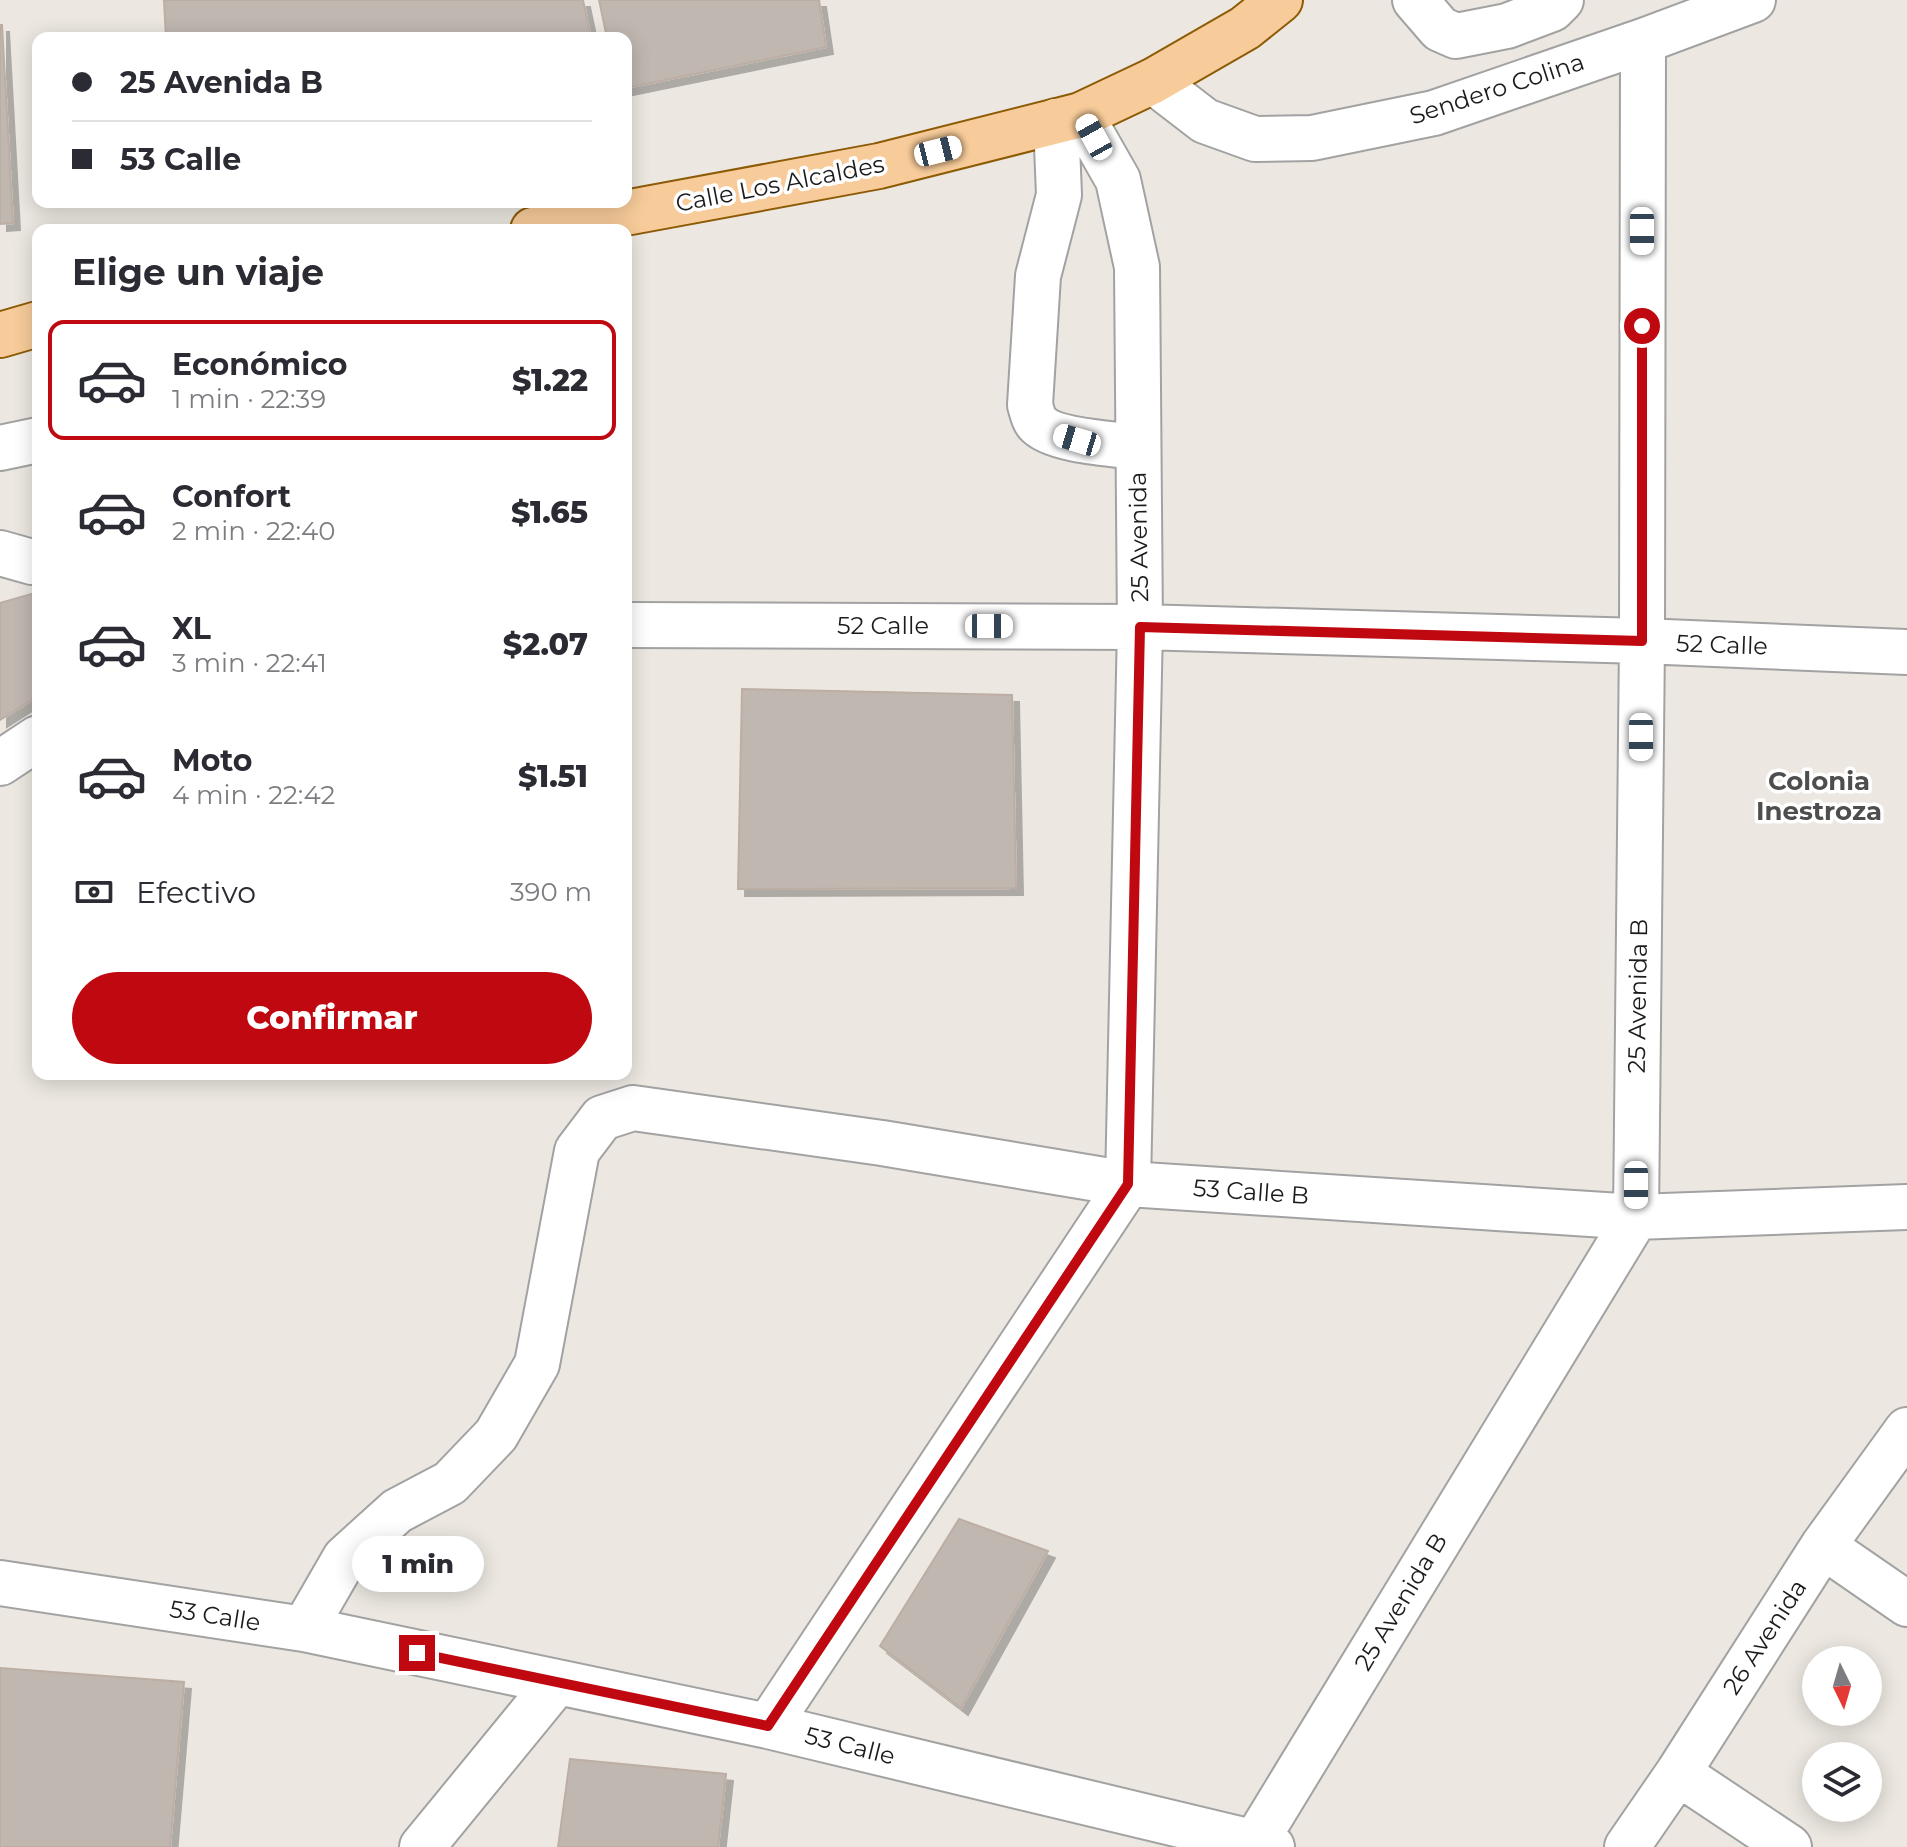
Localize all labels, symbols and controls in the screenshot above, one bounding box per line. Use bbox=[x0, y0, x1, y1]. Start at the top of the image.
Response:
street label: Sendero Colina bbox=[1406, 47, 1588, 130]
text: 25 Avenida B bbox=[120, 64, 323, 101]
car bbox=[1072, 110, 1116, 164]
car bbox=[912, 134, 964, 168]
text: 53 Calle bbox=[120, 141, 241, 178]
street label: Calle Los Alcaldes bbox=[673, 149, 887, 218]
car bbox=[1630, 207, 1654, 255]
text: Elige un viaje bbox=[72, 250, 324, 294]
route start bbox=[1624, 308, 1660, 344]
icon: car bbox=[76, 344, 148, 416]
text: Económico bbox=[172, 346, 347, 383]
text: $1.22 bbox=[512, 362, 588, 399]
text: 1 min · 22:39 bbox=[172, 383, 326, 415]
car bbox=[1051, 422, 1103, 458]
street label: 25 Avenida bbox=[1123, 472, 1154, 602]
icon: car bbox=[76, 476, 148, 548]
text: Confort bbox=[172, 478, 291, 515]
text: $1.65 bbox=[511, 494, 588, 531]
text: 2 min · 22:40 bbox=[172, 515, 335, 547]
icon: car bbox=[76, 608, 148, 680]
text: XL bbox=[172, 610, 211, 647]
street label: 52 Calle bbox=[837, 611, 929, 640]
car bbox=[965, 614, 1013, 638]
text: $2.07 bbox=[503, 626, 588, 663]
street label: 52 Calle bbox=[1676, 628, 1768, 661]
text: 3 min · 22:41 bbox=[172, 647, 327, 679]
car bbox=[1629, 713, 1653, 761]
icon: car bbox=[76, 740, 148, 812]
text: Moto bbox=[172, 742, 253, 779]
text: $1.51 bbox=[518, 758, 588, 795]
district label: Colonia Inestroza bbox=[1756, 765, 1882, 827]
text: 4 min · 22:42 bbox=[172, 779, 335, 811]
icon: cash bbox=[72, 870, 116, 914]
text: Efectivo bbox=[136, 874, 256, 911]
text: 390 m bbox=[510, 876, 592, 908]
street label: 25 Avenida B bbox=[1622, 918, 1653, 1074]
button: Confirmar bbox=[72, 972, 592, 1064]
car bbox=[1624, 1161, 1648, 1209]
street label: 53 Calle B bbox=[1192, 1173, 1310, 1210]
street label: 25 Avenida B bbox=[1348, 1528, 1453, 1676]
callout: 1 min bbox=[351, 1537, 483, 1593]
text: 1 min bbox=[382, 1548, 454, 1580]
street label: 26 Avenida bbox=[1717, 1574, 1813, 1700]
street label: 53 Calle bbox=[168, 1594, 263, 1637]
route end bbox=[399, 1635, 435, 1671]
north arrow bbox=[1802, 1646, 1882, 1726]
map controls bbox=[1802, 1646, 1882, 1822]
street label: 53 Calle bbox=[802, 1720, 898, 1771]
button: layers bbox=[1802, 1742, 1882, 1822]

